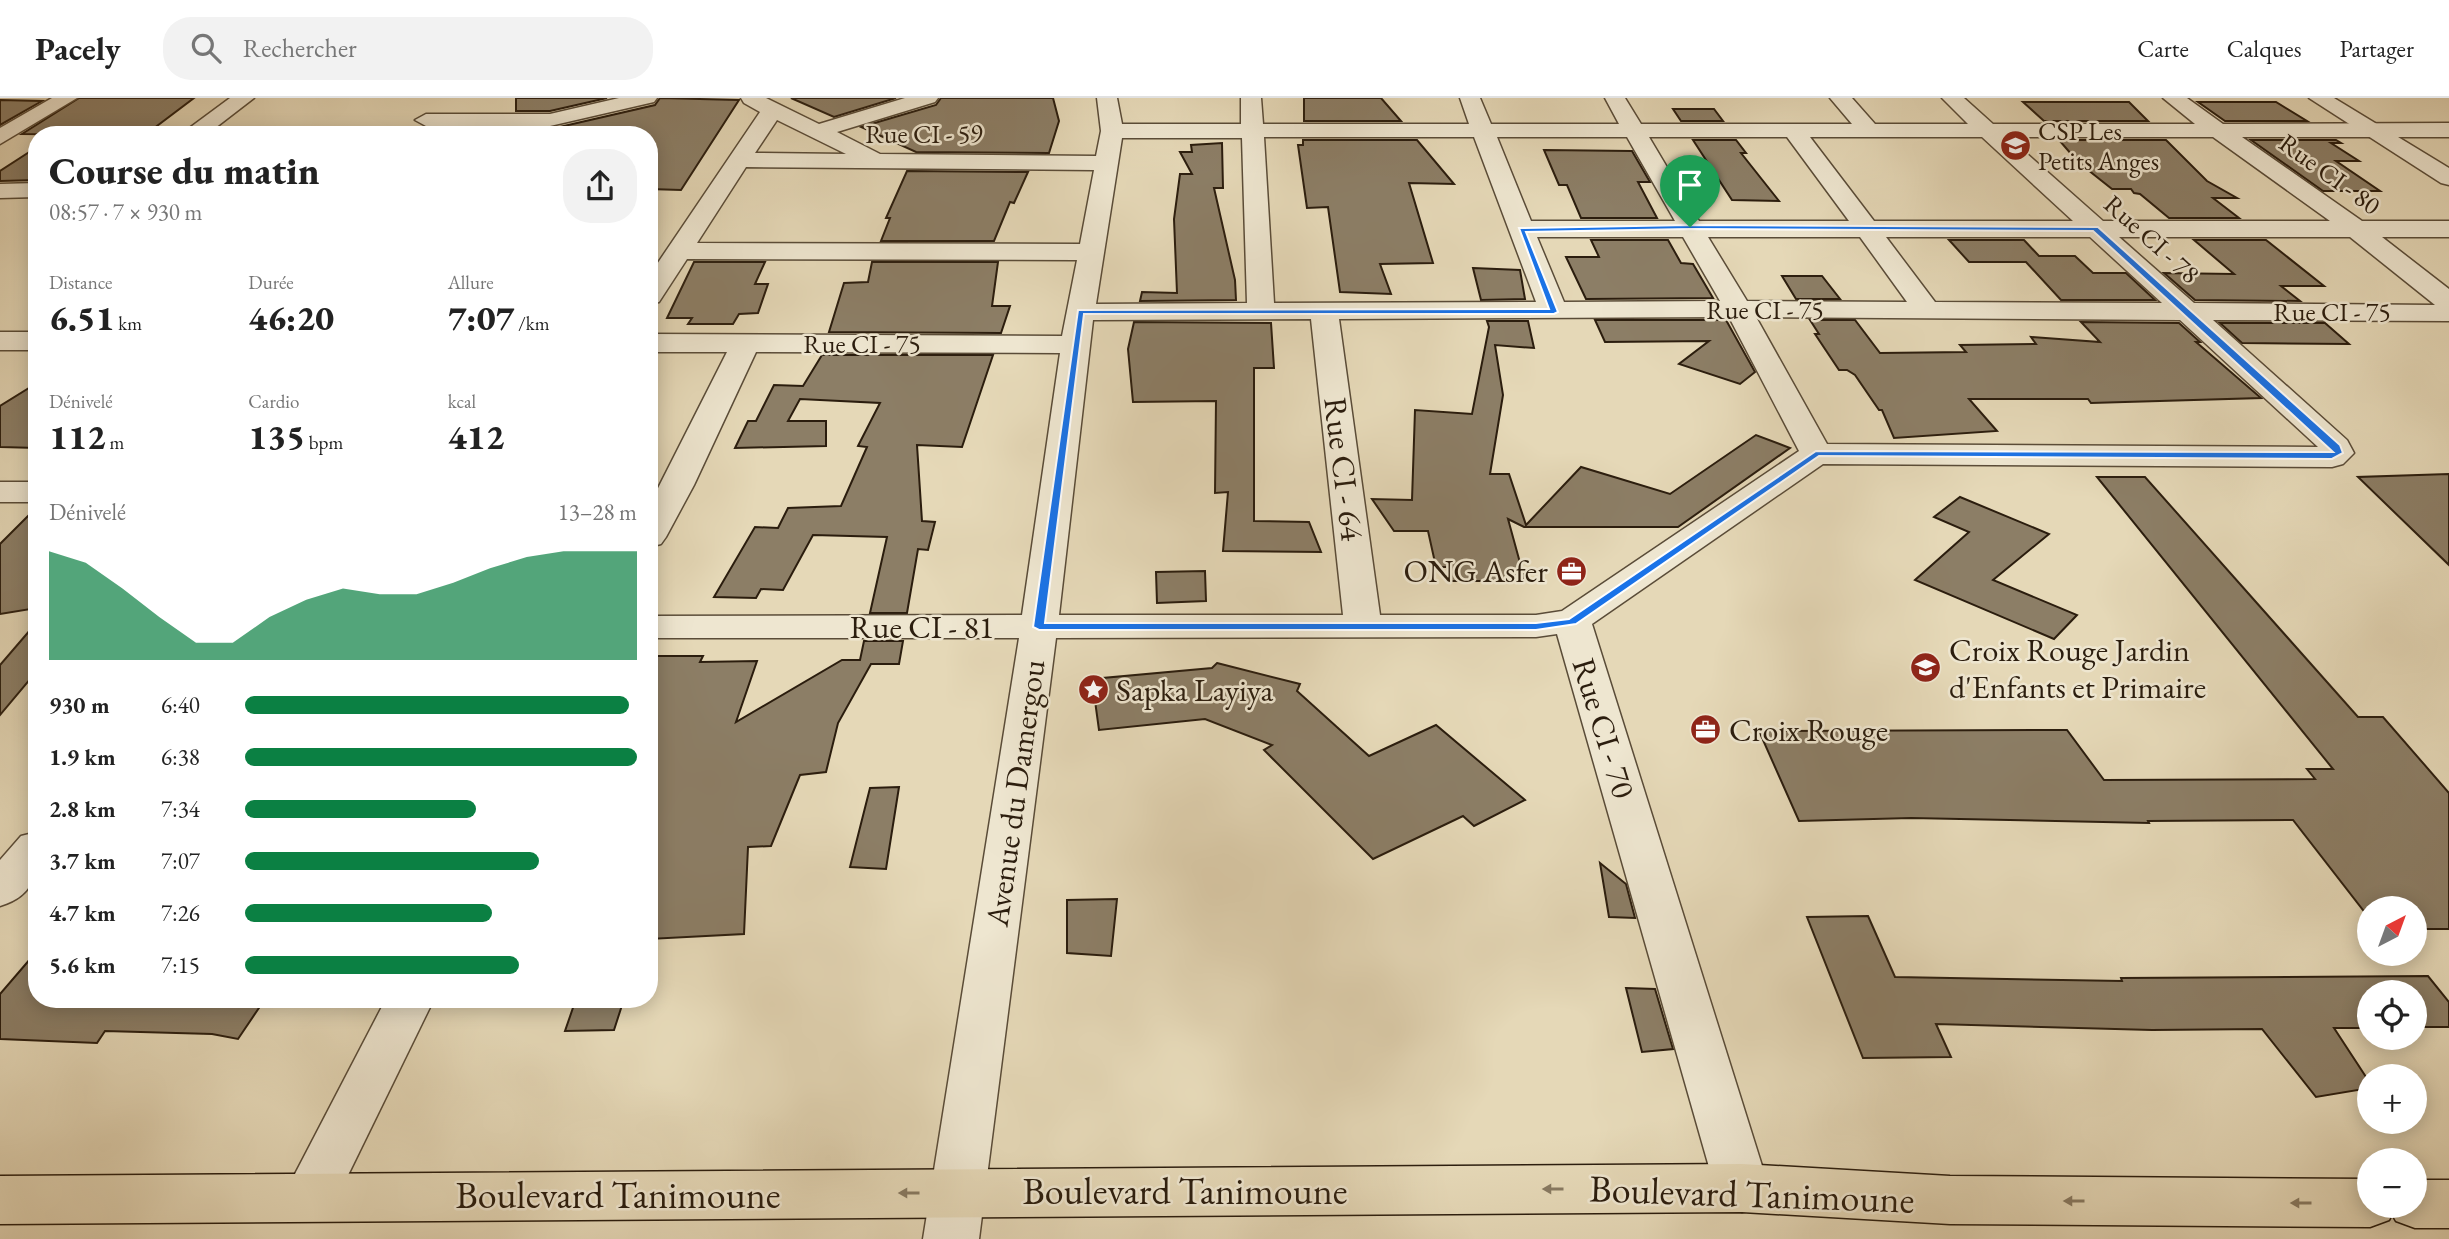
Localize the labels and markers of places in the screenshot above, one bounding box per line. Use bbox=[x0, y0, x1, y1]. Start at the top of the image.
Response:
place label: CSP Les Petits Anges bbox=[2038, 114, 2159, 178]
school or university icon: CSP Les Petits Anges bbox=[1998, 129, 2032, 163]
pin bbox=[1660, 155, 1720, 227]
place label: ONG Asfer bbox=[1403, 550, 1548, 592]
office icon: ONG Asfer bbox=[1554, 554, 1588, 588]
place label: Croix Rouge Jardin d'Enfants et Primaire bbox=[1949, 629, 2206, 708]
school or university icon: Croix Rouge Jardin d'Enfants et Primaire bbox=[1909, 651, 1943, 685]
place label: Sapka Layiya bbox=[1116, 669, 1273, 711]
place icon: Sapka Layiya bbox=[1076, 673, 1110, 707]
place label: Croix Rouge bbox=[1729, 709, 1888, 751]
office icon: Croix Rouge bbox=[1689, 713, 1723, 747]

